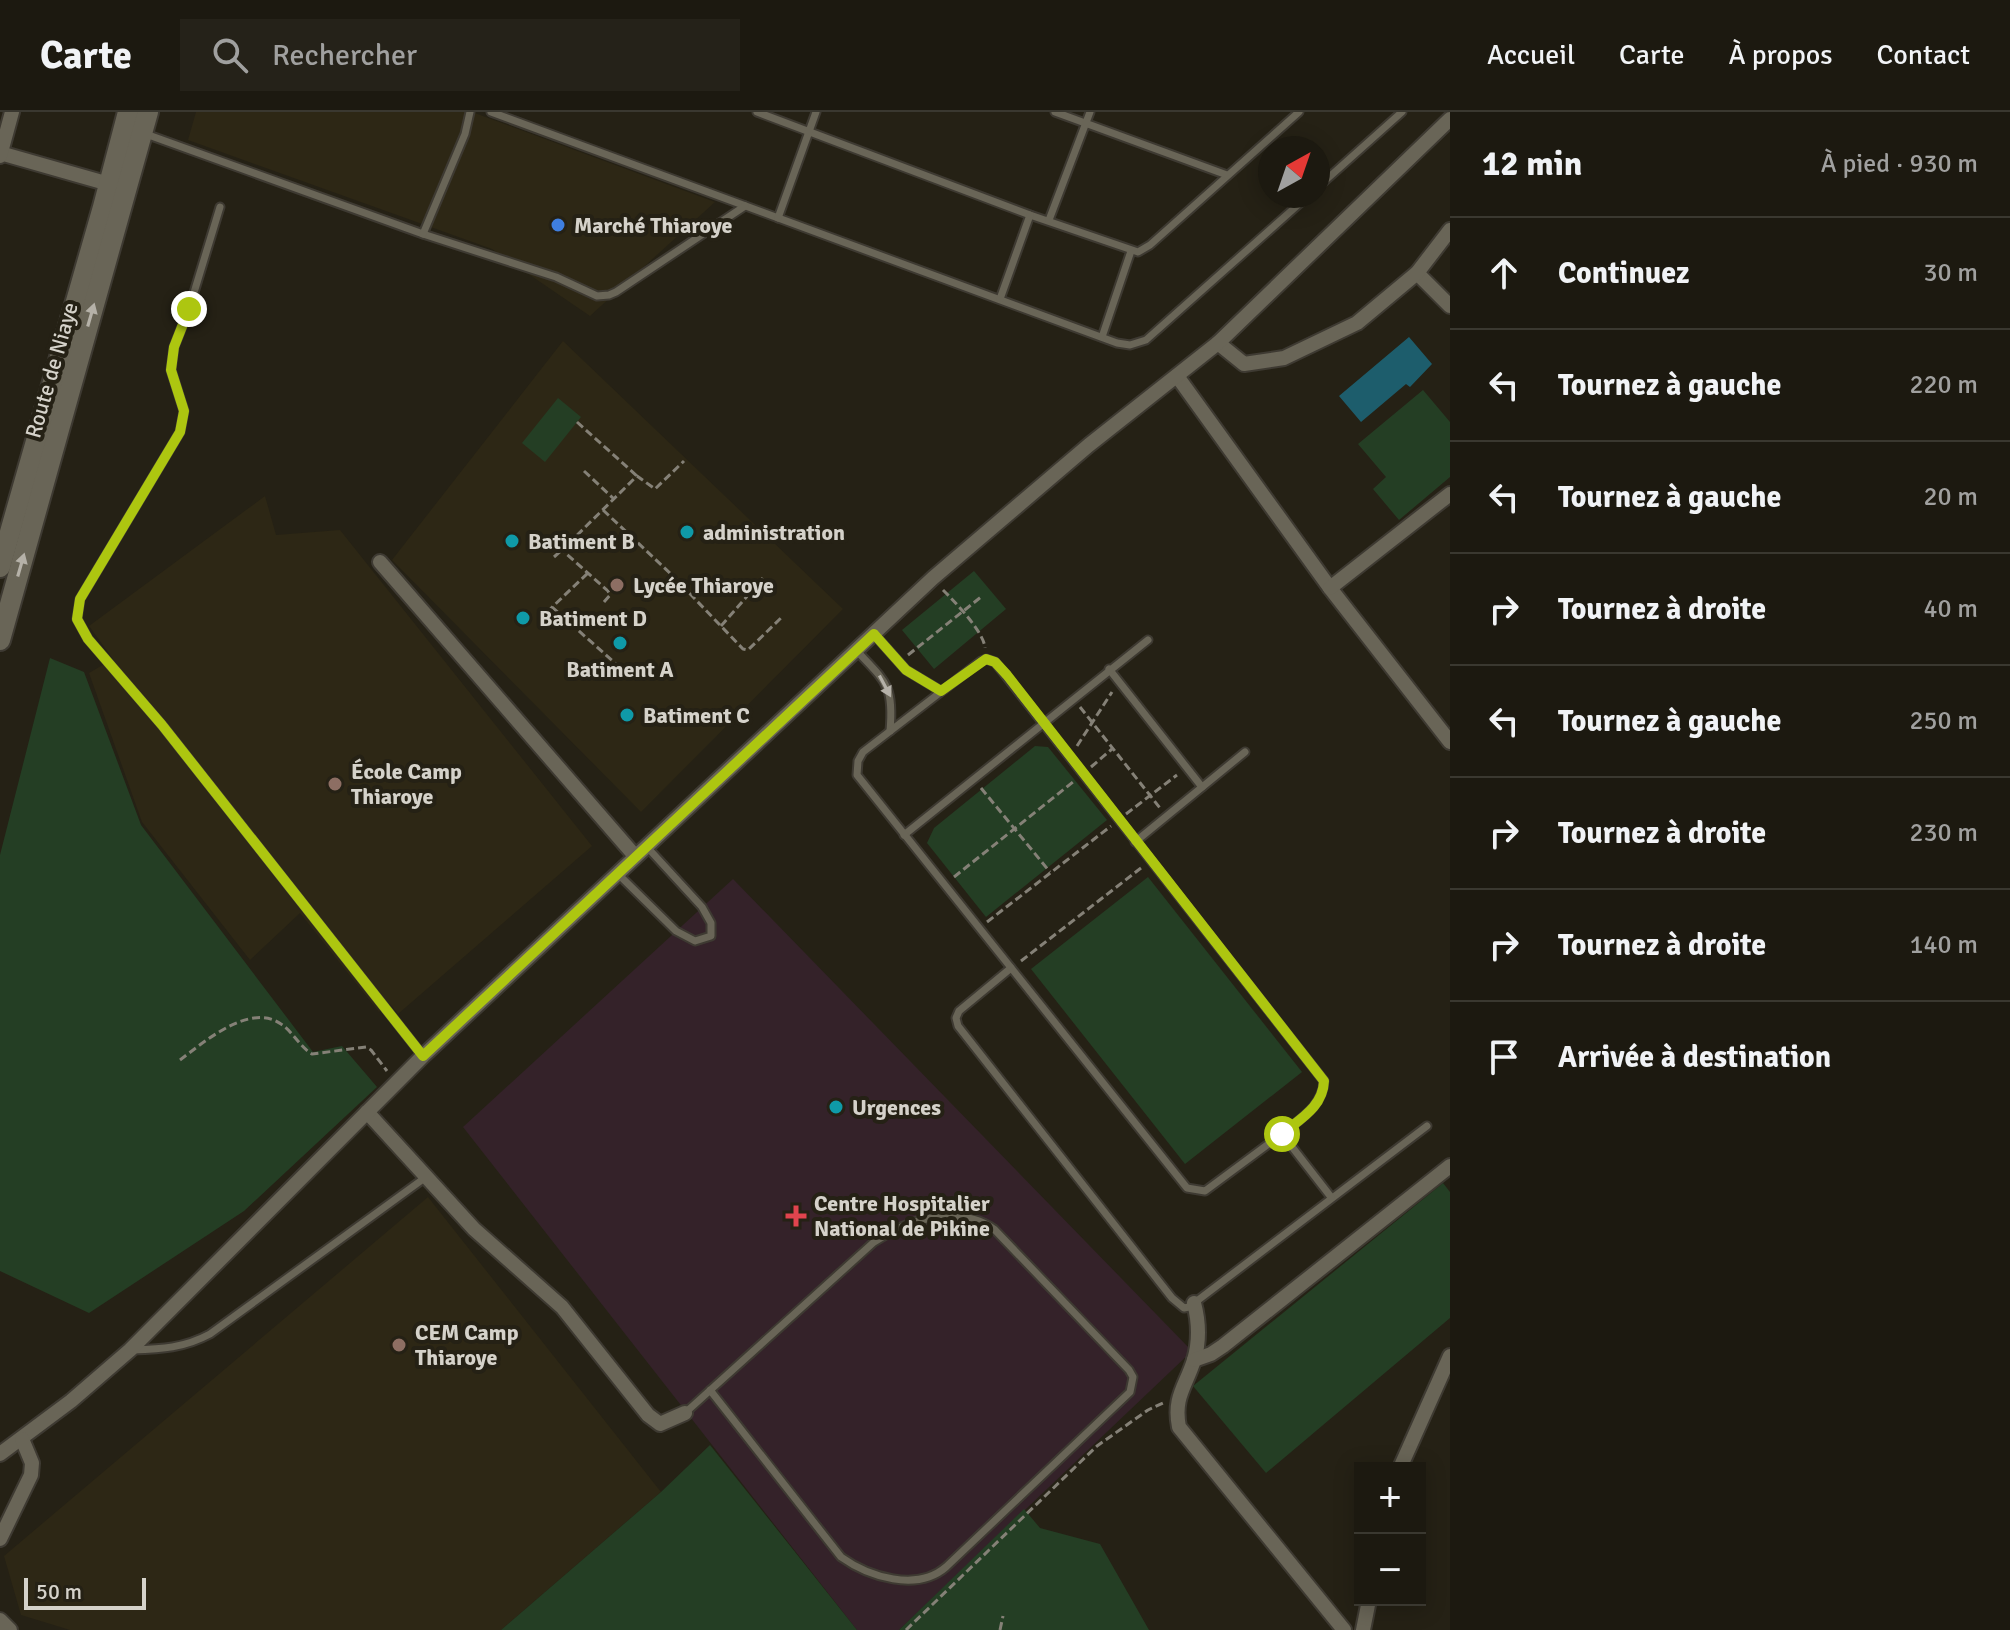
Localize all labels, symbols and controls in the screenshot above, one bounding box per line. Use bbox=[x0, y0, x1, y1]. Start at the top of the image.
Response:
search box bbox=[180, 19, 740, 91]
text: Carte bbox=[40, 32, 132, 79]
icon: search bbox=[208, 33, 252, 77]
text: Rechercher bbox=[272, 37, 417, 74]
text: Accueil bbox=[1487, 38, 1575, 72]
text: Carte bbox=[1619, 38, 1684, 72]
text: À propos bbox=[1728, 38, 1833, 72]
text: Contact bbox=[1877, 38, 1970, 72]
north arrow bbox=[1258, 136, 1330, 208]
text: 12 min bbox=[1482, 143, 1582, 185]
text: À pied · 930 m bbox=[1821, 148, 1978, 180]
place label: Marché Thiaroye bbox=[574, 212, 733, 239]
marker: Marché Thiaroye bbox=[549, 216, 567, 234]
icon: ahead bbox=[1482, 251, 1526, 295]
text: Continuez bbox=[1558, 255, 1690, 292]
text: 30 m bbox=[1923, 257, 1978, 289]
route end bbox=[171, 291, 207, 327]
street label: Route de Niaye bbox=[19, 299, 84, 441]
one-way arrow bbox=[85, 302, 98, 326]
icon: left bbox=[1482, 363, 1526, 407]
text: Tournez à gauche bbox=[1558, 367, 1781, 404]
text: 220 m bbox=[1909, 369, 1978, 401]
icon: left bbox=[1482, 475, 1526, 519]
text: Tournez à gauche bbox=[1558, 479, 1781, 516]
text: 20 m bbox=[1923, 481, 1978, 513]
place label: administration bbox=[703, 519, 845, 546]
marker: administration bbox=[678, 523, 696, 541]
place label: Batiment B bbox=[528, 528, 635, 555]
marker: Batiment B bbox=[503, 532, 521, 550]
one-way arrow bbox=[15, 553, 28, 577]
place label: Lycée Thiaroye bbox=[633, 572, 774, 599]
marker: Lycée Thiaroye bbox=[608, 576, 626, 594]
icon: right bbox=[1482, 587, 1526, 631]
text: Tournez à droite bbox=[1558, 591, 1766, 628]
text: 40 m bbox=[1923, 593, 1978, 625]
place label: Batiment D bbox=[539, 605, 647, 632]
marker: Batiment D bbox=[514, 609, 532, 627]
marker: Batiment A bbox=[611, 634, 629, 652]
place label: Batiment A bbox=[566, 656, 674, 683]
one-way arrow bbox=[878, 675, 892, 698]
icon: left bbox=[1482, 699, 1526, 743]
place label: Batiment C bbox=[643, 702, 750, 729]
text: Tournez à gauche bbox=[1558, 703, 1781, 740]
text: 250 m bbox=[1909, 705, 1978, 737]
marker: Batiment C bbox=[618, 706, 636, 724]
place label: École Camp Thiaroye bbox=[351, 758, 462, 810]
marker: École Camp Thiaroye bbox=[326, 775, 344, 793]
icon: right bbox=[1482, 811, 1526, 855]
text: Tournez à droite bbox=[1558, 815, 1766, 852]
text: 230 m bbox=[1909, 817, 1978, 849]
icon: right bbox=[1482, 923, 1526, 967]
text: Tournez à droite bbox=[1558, 927, 1766, 964]
text: 140 m bbox=[1909, 929, 1978, 961]
icon: arrive bbox=[1482, 1035, 1526, 1079]
text: Arrivée à destination bbox=[1558, 1039, 1831, 1076]
place label: Urgences bbox=[852, 1094, 941, 1121]
marker: Urgences bbox=[827, 1098, 845, 1116]
route start bbox=[1264, 1116, 1300, 1152]
place label: Centre Hospitalier National de Pikine bbox=[814, 1190, 990, 1242]
marker: Centre Hospitalier National de Pikine bbox=[785, 1205, 807, 1227]
place label: CEM Camp Thiaroye bbox=[415, 1319, 519, 1371]
marker: CEM Camp Thiaroye bbox=[390, 1336, 408, 1354]
map controls bbox=[1354, 1462, 1426, 1606]
button: + bbox=[1354, 1462, 1426, 1534]
button: − bbox=[1354, 1534, 1426, 1606]
scale bar bbox=[24, 1574, 146, 1610]
text: 50 m bbox=[36, 1578, 82, 1605]

